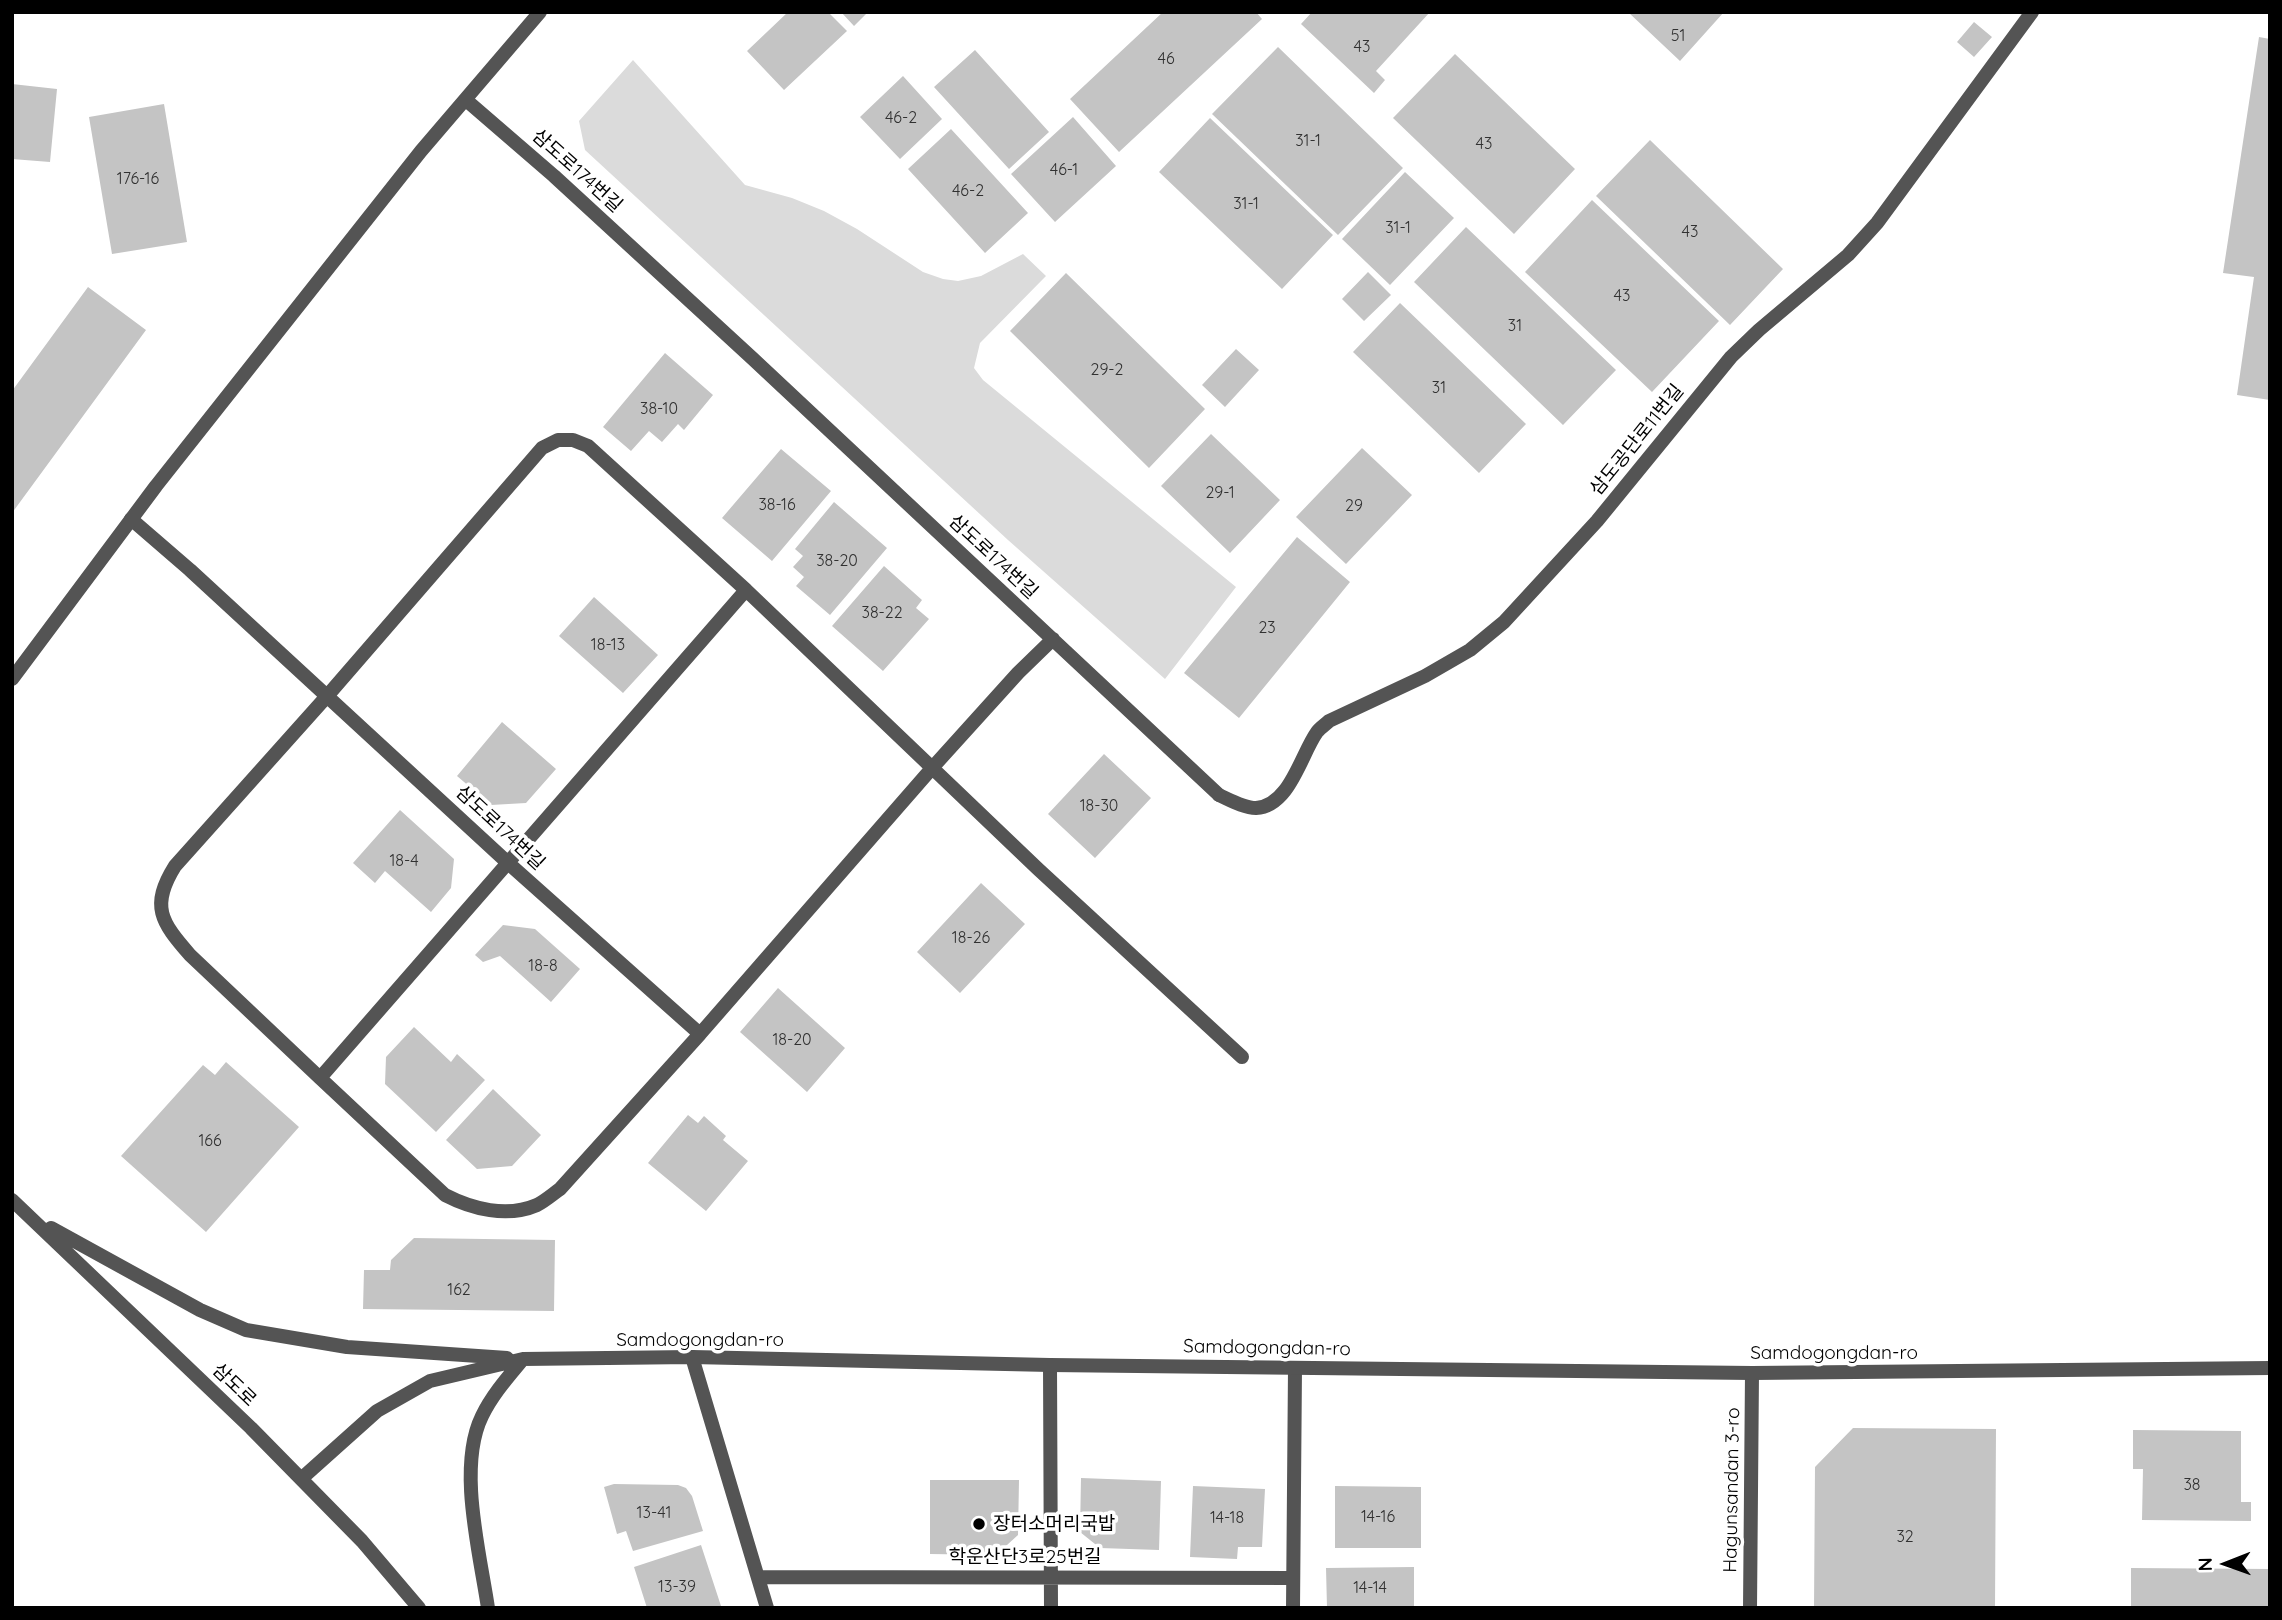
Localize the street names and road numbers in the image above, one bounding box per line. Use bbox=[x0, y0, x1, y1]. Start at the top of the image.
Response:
street label: 삼도로174번길 bbox=[527, 125, 627, 217]
street label: 삼도공단로11번길 bbox=[1585, 380, 1689, 500]
street label: 삼도로174번길 bbox=[944, 510, 1042, 604]
street label: 삼도로174번길 bbox=[451, 781, 549, 875]
street label: Samdogongdan-ro bbox=[616, 1329, 784, 1351]
street label: Samdogongdan-ro bbox=[1183, 1335, 1351, 1361]
street label: Samdogongdan-ro bbox=[1750, 1342, 1918, 1364]
street label: 삼도로 bbox=[207, 1359, 261, 1411]
street label: Hagunsandan 3-ro bbox=[1719, 1407, 1745, 1573]
street label: 학운산단3로25번길 bbox=[948, 1546, 1102, 1568]

